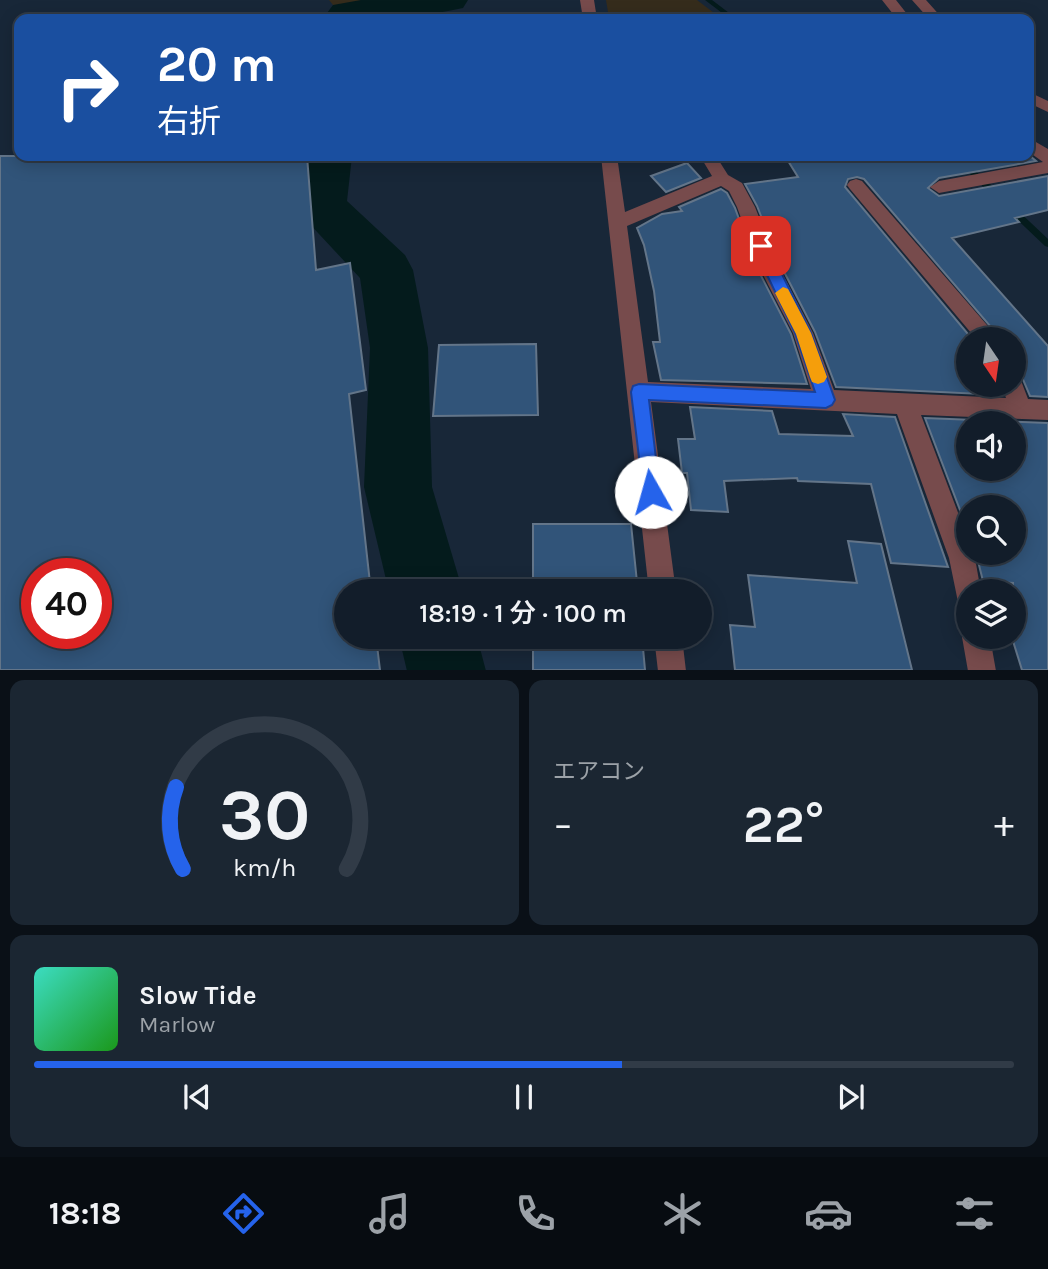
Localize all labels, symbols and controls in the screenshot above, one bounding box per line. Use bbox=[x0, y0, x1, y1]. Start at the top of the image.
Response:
text: 20 m bbox=[157, 36, 277, 93]
icon: right bbox=[42, 42, 133, 133]
text: 右折 bbox=[157, 103, 221, 140]
pin bbox=[731, 216, 791, 276]
icon: arrive bbox=[742, 227, 780, 265]
north arrow bbox=[956, 327, 1026, 397]
map controls bbox=[956, 327, 1026, 649]
button: sound bbox=[956, 411, 1026, 481]
position arrow bbox=[614, 455, 688, 529]
button: search bbox=[956, 495, 1026, 565]
speed limit sign: 40 bbox=[21, 558, 112, 649]
button: layers bbox=[956, 579, 1026, 649]
text: 18:19 · 1 分 · 100 m bbox=[419, 598, 627, 629]
text: エアコン bbox=[553, 758, 645, 785]
text: 30 bbox=[219, 772, 310, 857]
text: 22° bbox=[743, 794, 824, 855]
text: − bbox=[553, 802, 573, 847]
text: + bbox=[994, 802, 1014, 847]
text: km/h bbox=[233, 852, 296, 881]
text: Slow Tide bbox=[139, 980, 257, 1011]
text: Marlow bbox=[139, 1011, 215, 1038]
icon: previous bbox=[178, 1078, 216, 1116]
icon: pause bbox=[505, 1078, 543, 1116]
icon: next bbox=[832, 1078, 870, 1116]
icon: directions bbox=[219, 1189, 268, 1238]
icon: music bbox=[365, 1189, 414, 1238]
icon: phone bbox=[511, 1189, 560, 1238]
icon: climate bbox=[658, 1189, 707, 1238]
icon: car bbox=[804, 1189, 853, 1238]
icon: filters bbox=[950, 1189, 999, 1238]
text: 18:18 bbox=[49, 1195, 121, 1232]

